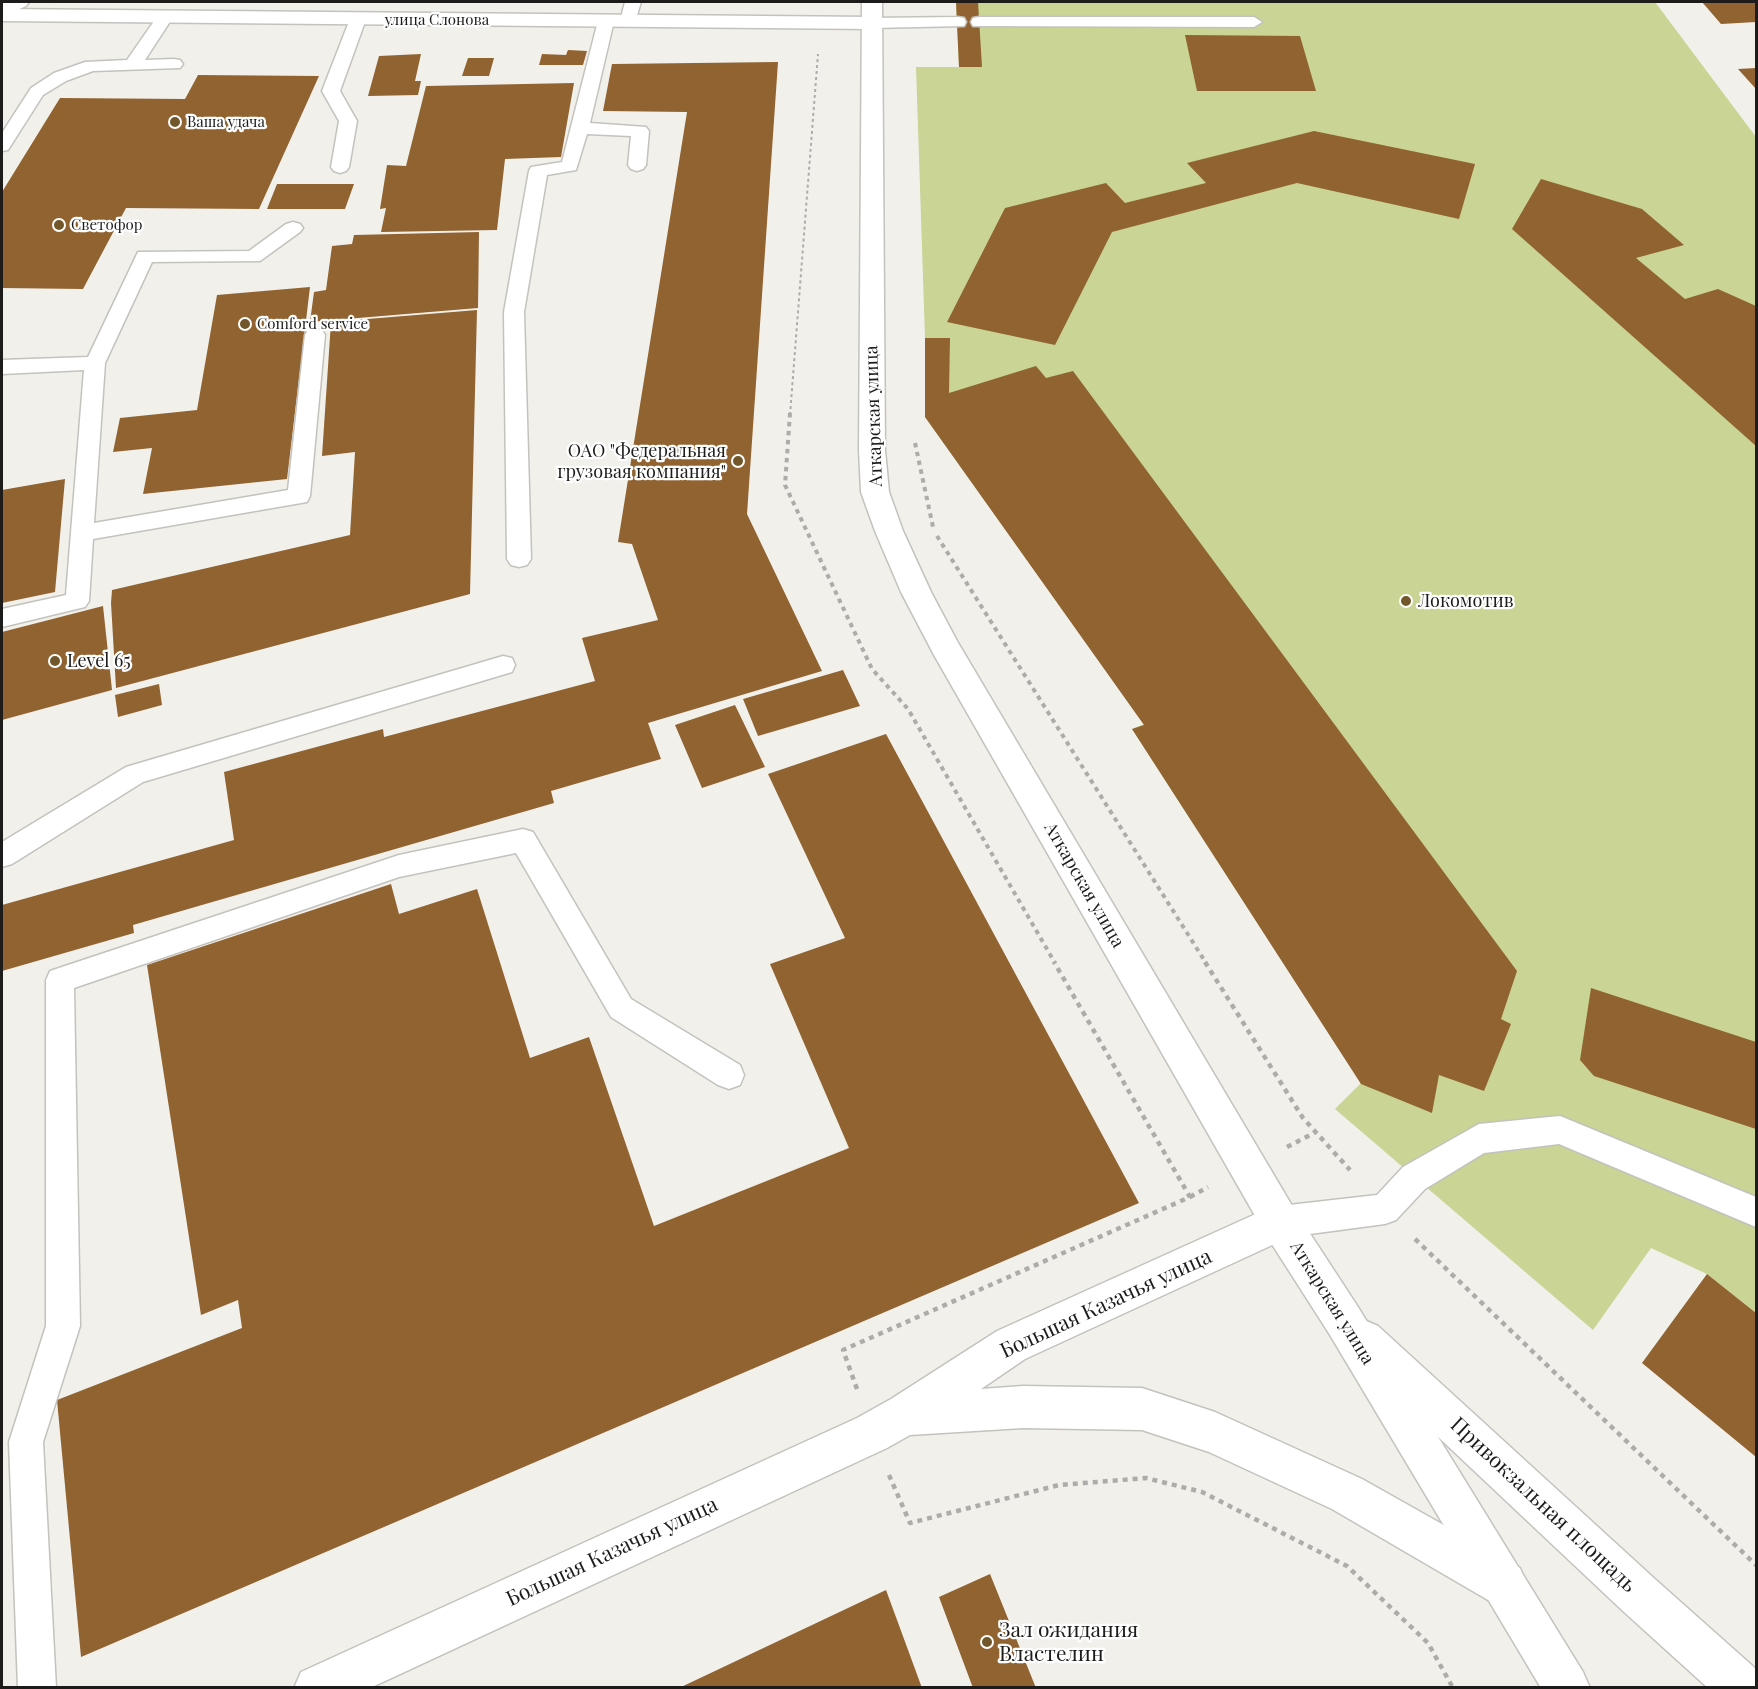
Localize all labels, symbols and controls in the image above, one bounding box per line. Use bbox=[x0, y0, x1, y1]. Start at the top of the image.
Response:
street label: улица Слонова bbox=[385, 11, 489, 29]
place label: Ваша удача bbox=[187, 113, 265, 131]
marker: Ваша удача bbox=[168, 115, 182, 129]
place label: Светофор bbox=[71, 216, 143, 234]
marker: Светофор bbox=[52, 218, 66, 232]
place label: Comford service bbox=[257, 315, 368, 333]
marker: Comford service bbox=[238, 317, 252, 331]
street label: Аткарская улица bbox=[861, 345, 887, 487]
place label: ОАО "Федеральная грузовая компания" bbox=[557, 440, 726, 482]
marker: ОАО "Федеральная грузовая компания" bbox=[731, 454, 745, 468]
place label: Локомотив bbox=[1418, 590, 1514, 612]
marker: Локомотив bbox=[1399, 594, 1413, 608]
place label: Level 65 bbox=[67, 650, 131, 672]
marker: Level 65 bbox=[48, 654, 62, 668]
street label: Аткарская улица bbox=[1039, 818, 1129, 952]
street label: Аткарская улица bbox=[1285, 1237, 1379, 1369]
street label: Большая Казачья улица bbox=[996, 1244, 1216, 1364]
street label: Привокзальная площадь bbox=[1445, 1412, 1641, 1598]
street label: Большая Казачья улица bbox=[502, 1492, 722, 1612]
place label: Зал ожидания Властелин bbox=[999, 1617, 1138, 1667]
marker: Зал ожидания Властелин bbox=[980, 1635, 994, 1649]

